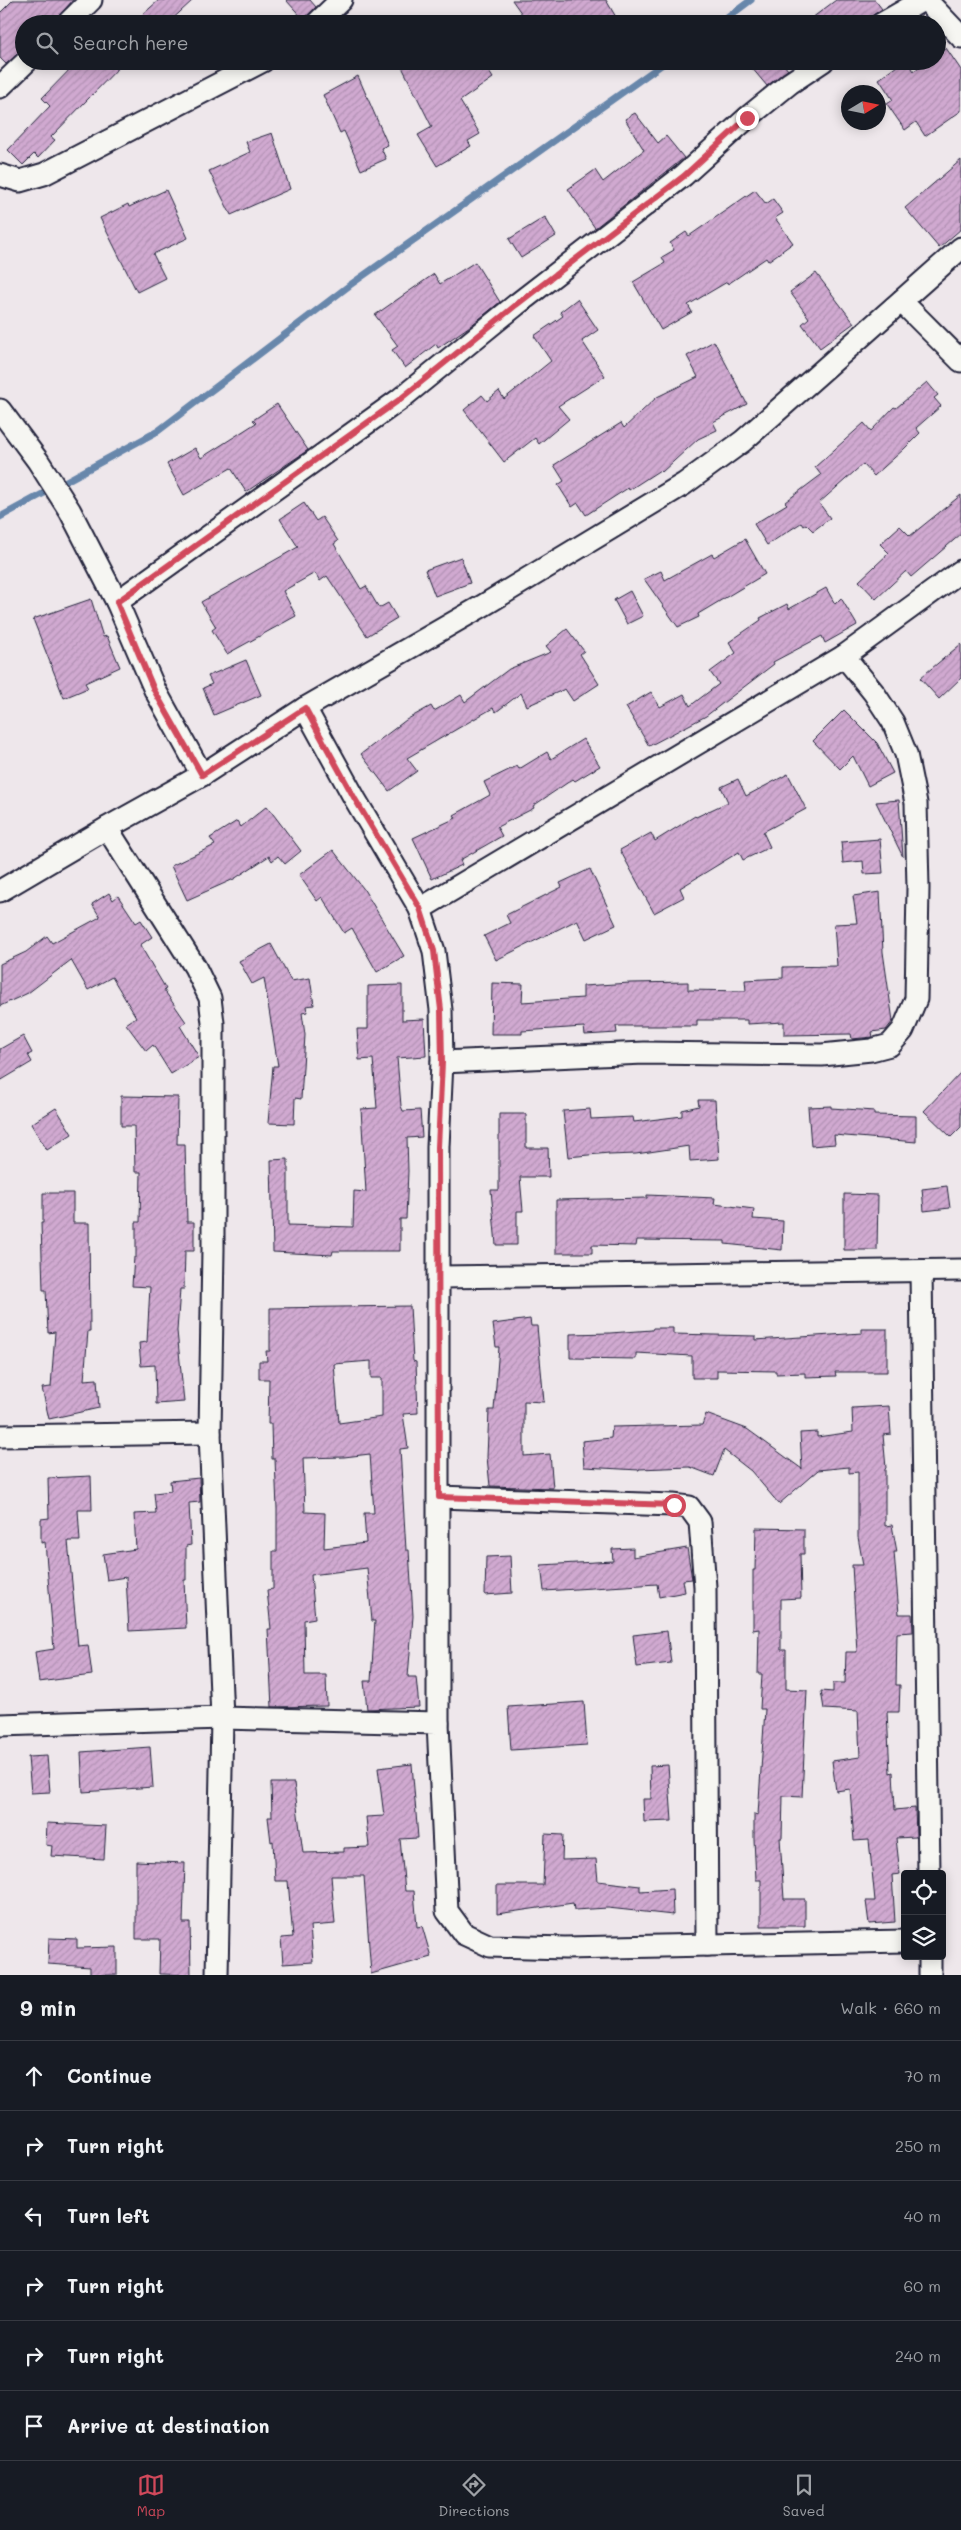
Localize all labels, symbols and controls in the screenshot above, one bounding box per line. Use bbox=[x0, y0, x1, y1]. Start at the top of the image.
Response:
search box bbox=[15, 15, 946, 70]
icon: search bbox=[33, 29, 61, 57]
text: Search here bbox=[73, 30, 189, 55]
north arrow bbox=[841, 85, 886, 130]
route end bbox=[736, 107, 759, 130]
route start bbox=[663, 1494, 686, 1517]
map controls bbox=[901, 1870, 946, 1960]
button: locate bbox=[901, 1870, 946, 1915]
button: layers bbox=[901, 1915, 946, 1960]
text: 9 min bbox=[20, 1994, 76, 2021]
text: Walk · 660 m bbox=[840, 1997, 941, 2018]
icon: ahead bbox=[20, 2062, 48, 2090]
text: Continue bbox=[67, 2063, 152, 2088]
text: 70 m bbox=[904, 2065, 941, 2086]
icon: right bbox=[20, 2132, 48, 2160]
text: Turn right bbox=[67, 2133, 164, 2158]
text: 250 m bbox=[895, 2135, 941, 2156]
icon: left bbox=[20, 2202, 48, 2230]
text: Turn left bbox=[67, 2203, 150, 2228]
text: 40 m bbox=[904, 2205, 941, 2226]
icon: right bbox=[20, 2272, 48, 2300]
text: Turn right bbox=[67, 2273, 164, 2298]
text: 60 m bbox=[904, 2275, 941, 2296]
icon: right bbox=[20, 2342, 48, 2370]
text: Turn right bbox=[67, 2343, 164, 2368]
text: 240 m bbox=[895, 2345, 941, 2366]
icon: arrive bbox=[20, 2412, 48, 2440]
text: Arrive at destination bbox=[67, 2413, 270, 2438]
tab: Map bbox=[137, 2471, 165, 2520]
tab: Directions bbox=[438, 2471, 510, 2520]
tab: Saved bbox=[783, 2471, 824, 2520]

